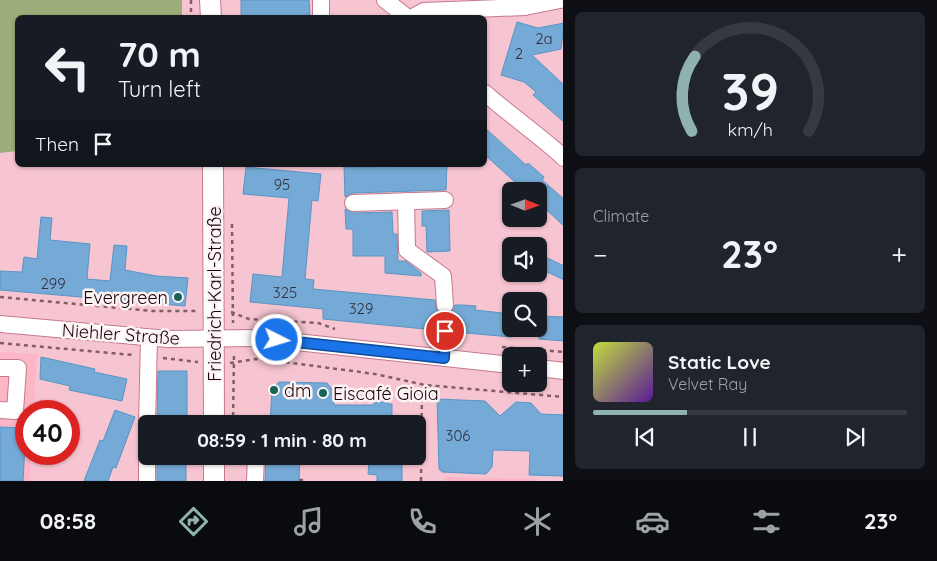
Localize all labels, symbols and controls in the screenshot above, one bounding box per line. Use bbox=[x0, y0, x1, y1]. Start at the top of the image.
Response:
house number: 2a bbox=[535, 29, 553, 48]
text: 70 m bbox=[118, 32, 201, 76]
icon: left bbox=[35, 35, 100, 100]
house number: 2 bbox=[515, 44, 523, 63]
text: 39 bbox=[721, 58, 779, 123]
text: Turn left bbox=[118, 75, 201, 103]
text: km/h bbox=[727, 118, 773, 140]
icon: arrive bbox=[89, 130, 117, 158]
text: Then bbox=[35, 132, 79, 156]
house number: 95 bbox=[274, 175, 290, 194]
north arrow bbox=[502, 182, 548, 228]
map controls bbox=[502, 182, 547, 392]
street label: Friedrich-Karl-Straße bbox=[203, 206, 226, 382]
text: Climate bbox=[593, 206, 649, 226]
text: 23° bbox=[721, 230, 778, 278]
button: sound bbox=[502, 237, 547, 282]
text: − bbox=[593, 237, 608, 272]
text: + bbox=[891, 237, 907, 272]
house number: 299 bbox=[40, 274, 66, 293]
house number: 325 bbox=[273, 283, 297, 302]
place label: Evergreen bbox=[83, 286, 168, 309]
marker: Evergreen bbox=[172, 291, 184, 303]
button: search bbox=[502, 292, 547, 337]
house number: 329 bbox=[349, 299, 373, 318]
pin bbox=[424, 310, 466, 352]
position arrow bbox=[250, 313, 302, 365]
icon: arrive bbox=[431, 317, 459, 345]
street label: Niehler Straße bbox=[61, 318, 181, 350]
button: + bbox=[502, 347, 547, 392]
text: Static Love bbox=[668, 350, 771, 374]
text: Velvet Ray bbox=[668, 374, 747, 394]
place label: dm bbox=[284, 379, 311, 402]
place label: Eiscafé Gioia bbox=[333, 382, 439, 405]
marker: dm bbox=[268, 384, 280, 396]
marker: Eiscafé Gioia bbox=[317, 387, 329, 399]
speed limit sign: 40 bbox=[15, 400, 80, 465]
icon: previous bbox=[631, 423, 659, 451]
icon: pause bbox=[736, 423, 764, 451]
icon: next bbox=[841, 423, 869, 451]
house number: 306 bbox=[446, 426, 470, 445]
text: 08:59 · 1 min · 80 m bbox=[197, 428, 367, 452]
icon: directions bbox=[176, 504, 211, 539]
icon: music bbox=[291, 504, 326, 539]
icon: phone bbox=[405, 504, 440, 539]
icon: climate bbox=[520, 504, 555, 539]
icon: car bbox=[635, 504, 670, 539]
icon: filters bbox=[749, 504, 784, 539]
text: 08:58 bbox=[40, 507, 96, 535]
text: 23° bbox=[864, 507, 897, 535]

